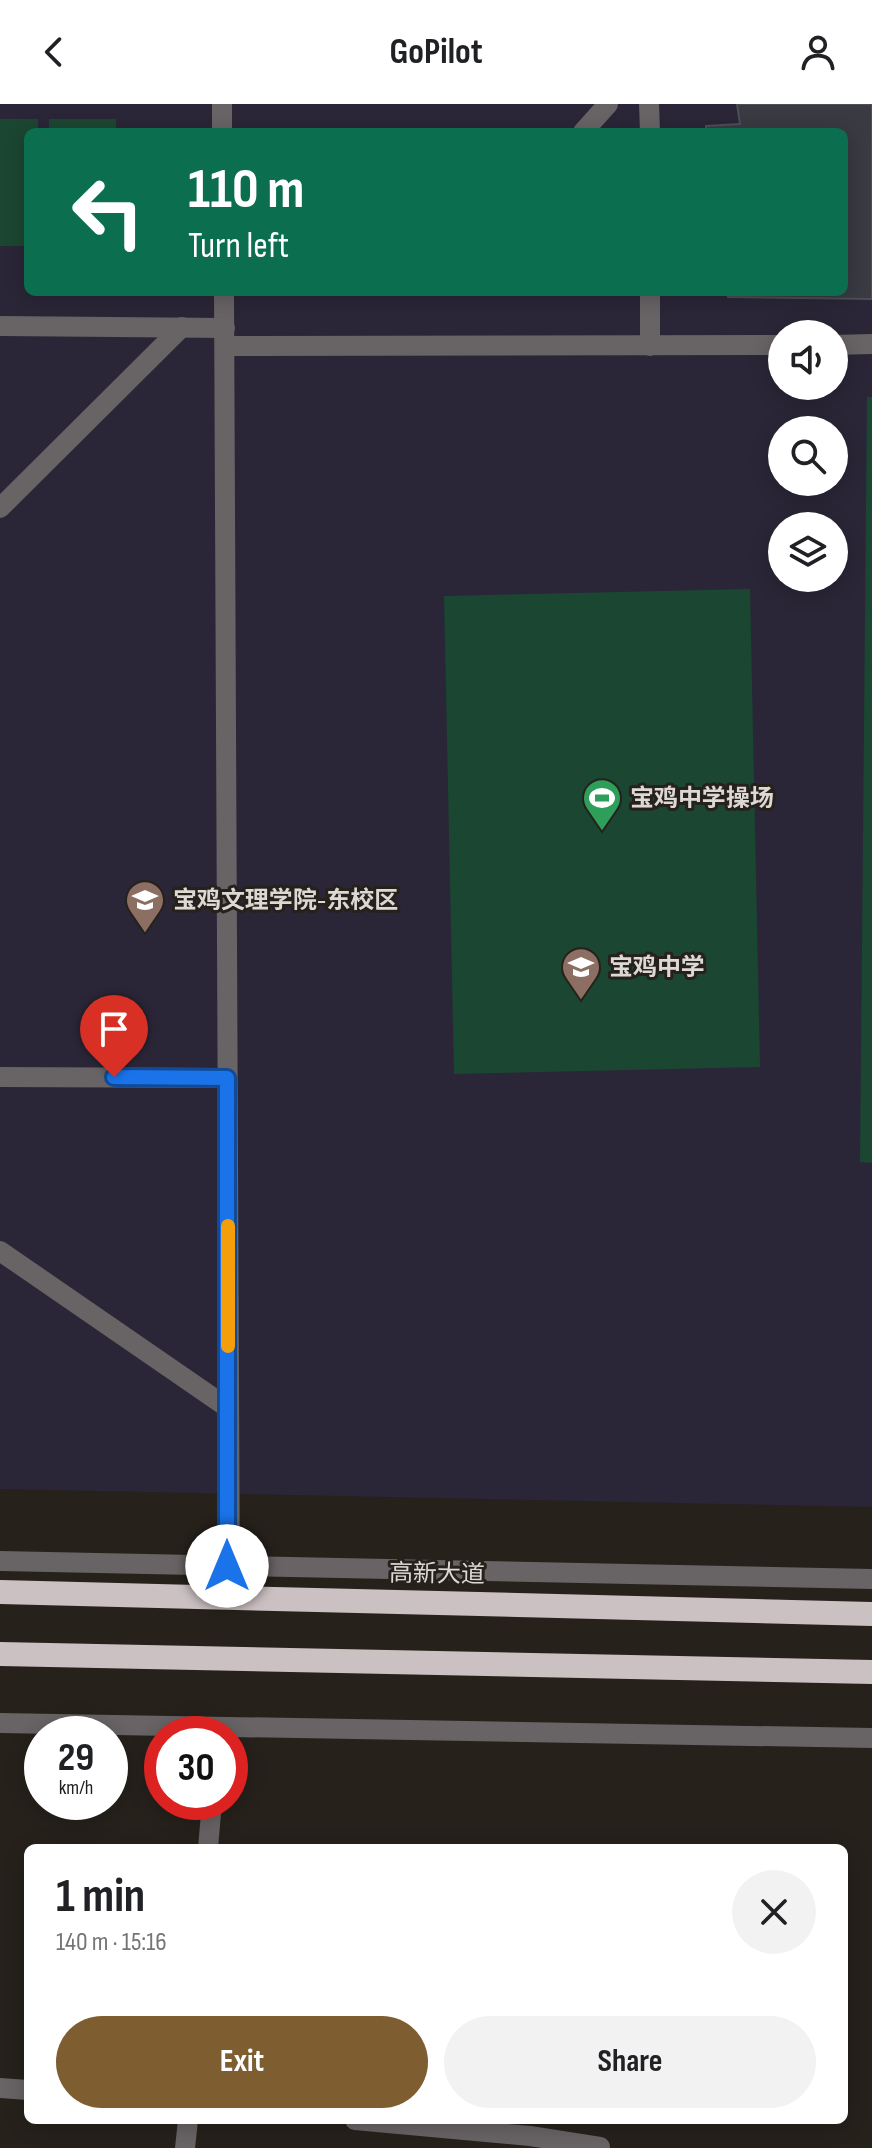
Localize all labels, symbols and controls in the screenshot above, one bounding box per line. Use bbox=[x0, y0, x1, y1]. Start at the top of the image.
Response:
icon: back bbox=[32, 30, 76, 74]
icon: person bbox=[796, 30, 840, 74]
text: GoPilot bbox=[389, 31, 483, 74]
text: 110 m bbox=[188, 157, 304, 224]
icon: left bbox=[56, 160, 160, 264]
text: Turn left bbox=[188, 225, 289, 268]
map controls bbox=[768, 320, 848, 592]
button: sound bbox=[768, 320, 848, 400]
button: search bbox=[768, 416, 848, 496]
button: layers bbox=[768, 512, 848, 592]
sports icon: 宝鸡中学操场 bbox=[581, 777, 623, 832]
place label: 宝鸡中学操场 bbox=[630, 784, 774, 813]
school or university icon: 宝鸡文理学院-东校区 bbox=[124, 879, 166, 934]
place label: 宝鸡文理学院-东校区 bbox=[173, 886, 398, 915]
school or university icon: 宝鸡中学 bbox=[560, 946, 602, 1001]
place label: 宝鸡中学 bbox=[609, 953, 705, 982]
pin bbox=[80, 995, 148, 1077]
icon: arrive bbox=[92, 1007, 136, 1051]
position arrow bbox=[185, 1524, 269, 1608]
street label: 高新大道 bbox=[389, 1559, 485, 1589]
speed limit sign: 30 bbox=[144, 1716, 248, 1820]
text: 29 bbox=[58, 1734, 94, 1782]
text: km/h bbox=[59, 1776, 93, 1800]
text: 1 min bbox=[56, 1868, 145, 1925]
button: close bbox=[732, 1870, 816, 1954]
text: 140 m · 15:16 bbox=[56, 1927, 167, 1958]
button: Exit bbox=[56, 2016, 428, 2108]
button: Share bbox=[444, 2016, 816, 2108]

